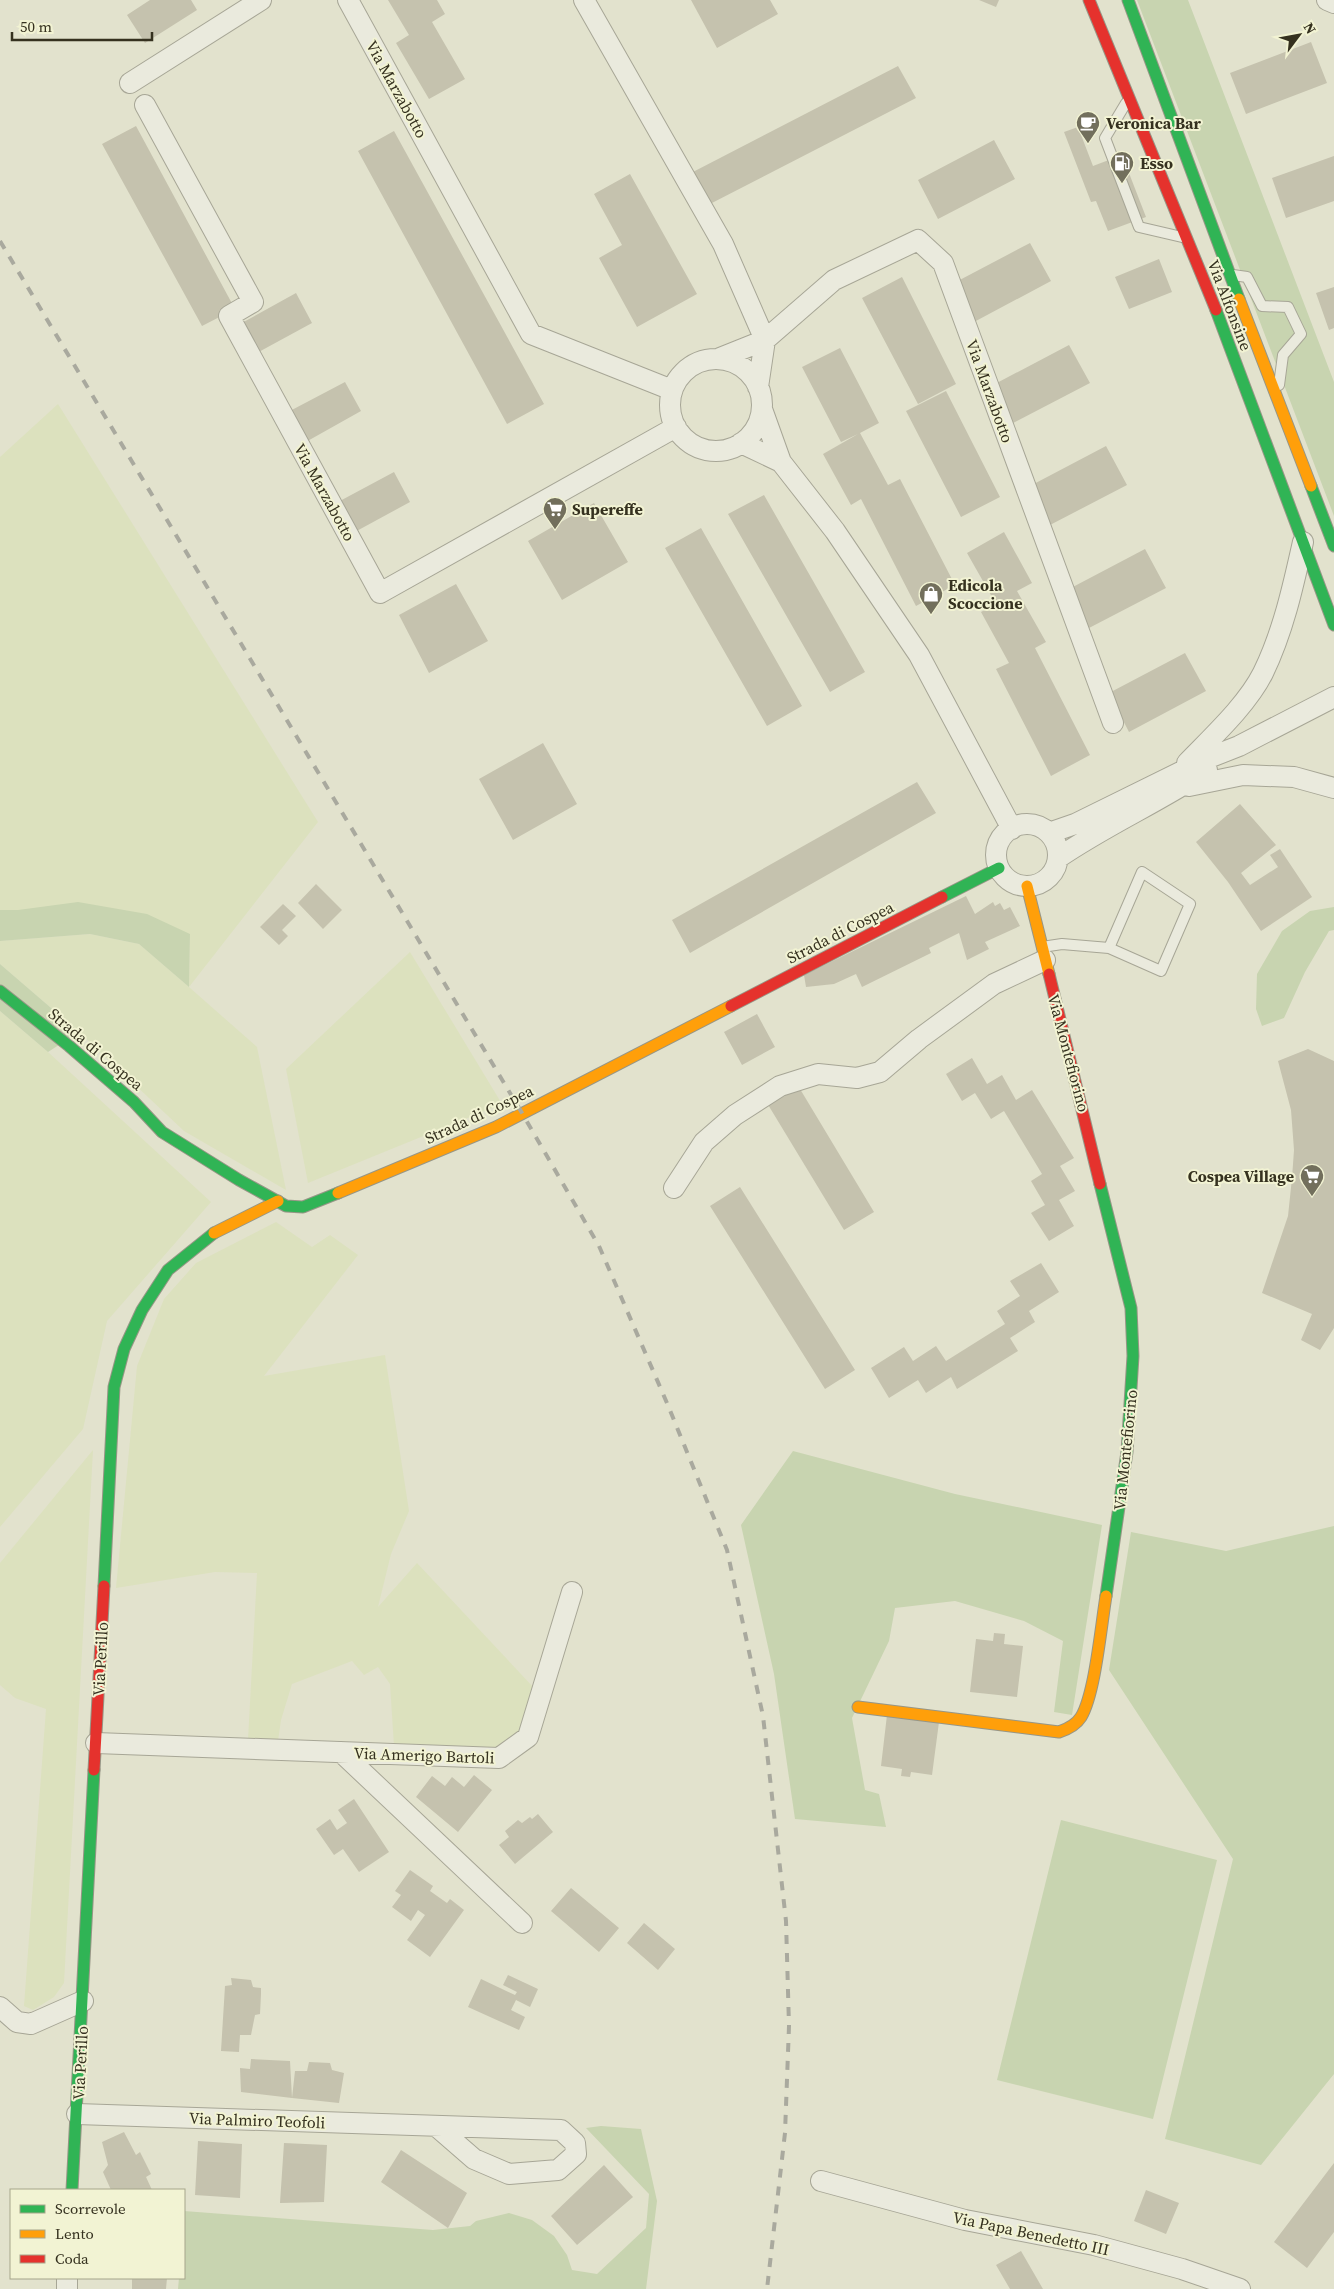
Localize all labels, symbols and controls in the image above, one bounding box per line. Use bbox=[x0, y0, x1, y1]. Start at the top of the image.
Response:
scale bar bbox=[12, 10, 152, 42]
north arrow bbox=[1274, 10, 1324, 60]
text: 50 m bbox=[20, 16, 52, 37]
text: N bbox=[1299, 18, 1321, 38]
street label: Via Marzabotto bbox=[361, 36, 433, 142]
cafe icon: Veronica Bar bbox=[1075, 110, 1101, 144]
place label: Veronica Bar bbox=[1106, 112, 1202, 134]
fuel station icon: Esso bbox=[1109, 150, 1135, 184]
place label: Esso bbox=[1140, 152, 1173, 174]
street label: Via Alfonsine bbox=[1203, 256, 1257, 354]
street label: Via Marzabotto bbox=[961, 336, 1019, 446]
street label: Via Marzabotto bbox=[289, 439, 361, 545]
supermarket icon: Supereffe bbox=[542, 496, 568, 530]
place label: Supereffe bbox=[572, 498, 643, 520]
place label: Edicola Scoccione bbox=[948, 574, 1023, 614]
shop icon: Edicola Scoccione bbox=[918, 581, 944, 615]
street label: Strada di Cospea bbox=[783, 895, 898, 968]
street label: Via Montefiorino bbox=[1043, 992, 1095, 1115]
street label: Strada di Cospea bbox=[44, 1003, 149, 1096]
street label: Strada di Cospea bbox=[421, 1079, 538, 1149]
supermarket icon: Cospea Village bbox=[1299, 1163, 1325, 1197]
place label: Cospea Village bbox=[1188, 1165, 1294, 1187]
street label: Via Montefiorino bbox=[1108, 1388, 1142, 1511]
street label: Via Perillo bbox=[87, 1621, 113, 1697]
street label: Via Amerigo Bartoli bbox=[353, 1742, 495, 1768]
street label: Via Perillo bbox=[67, 2025, 93, 2101]
street label: Via Palmiro Teofoli bbox=[188, 2107, 326, 2133]
legend bbox=[10, 2189, 185, 2279]
text: Scorrevole bbox=[55, 2198, 126, 2219]
street label: Via Papa Benedetto III bbox=[951, 2206, 1111, 2260]
text: Lento bbox=[55, 2223, 94, 2244]
text: Coda bbox=[55, 2248, 89, 2269]

